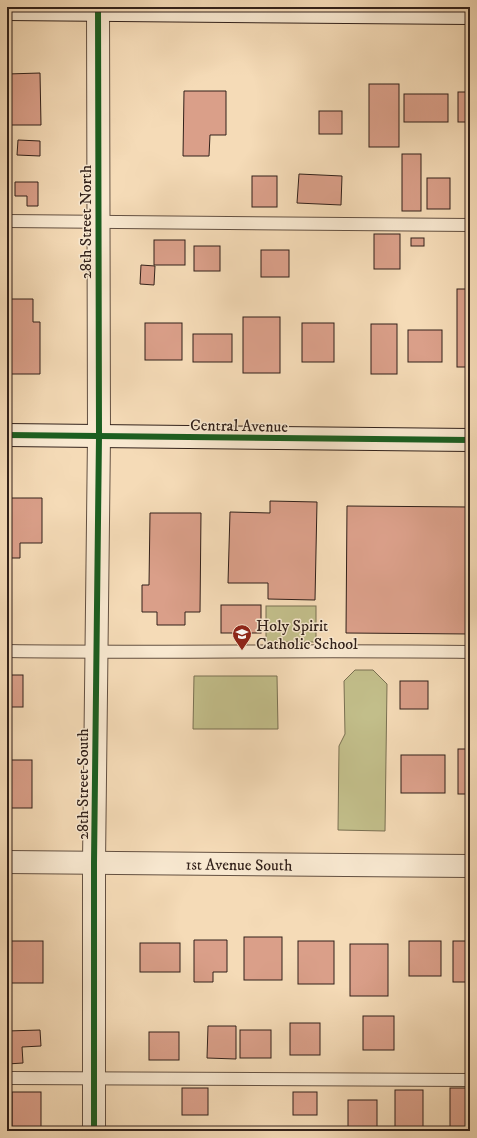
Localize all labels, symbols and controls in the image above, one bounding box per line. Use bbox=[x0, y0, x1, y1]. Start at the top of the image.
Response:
street label: 28th Street North bbox=[76, 164, 96, 279]
street label: Central Avenue bbox=[190, 415, 288, 437]
place label: Holy Spirit Catholic School bbox=[256, 616, 358, 654]
school or university icon: Holy Spirit Catholic School bbox=[231, 623, 253, 651]
street label: 28th Street South bbox=[73, 728, 93, 840]
street label: 1st Avenue South bbox=[185, 855, 293, 875]

